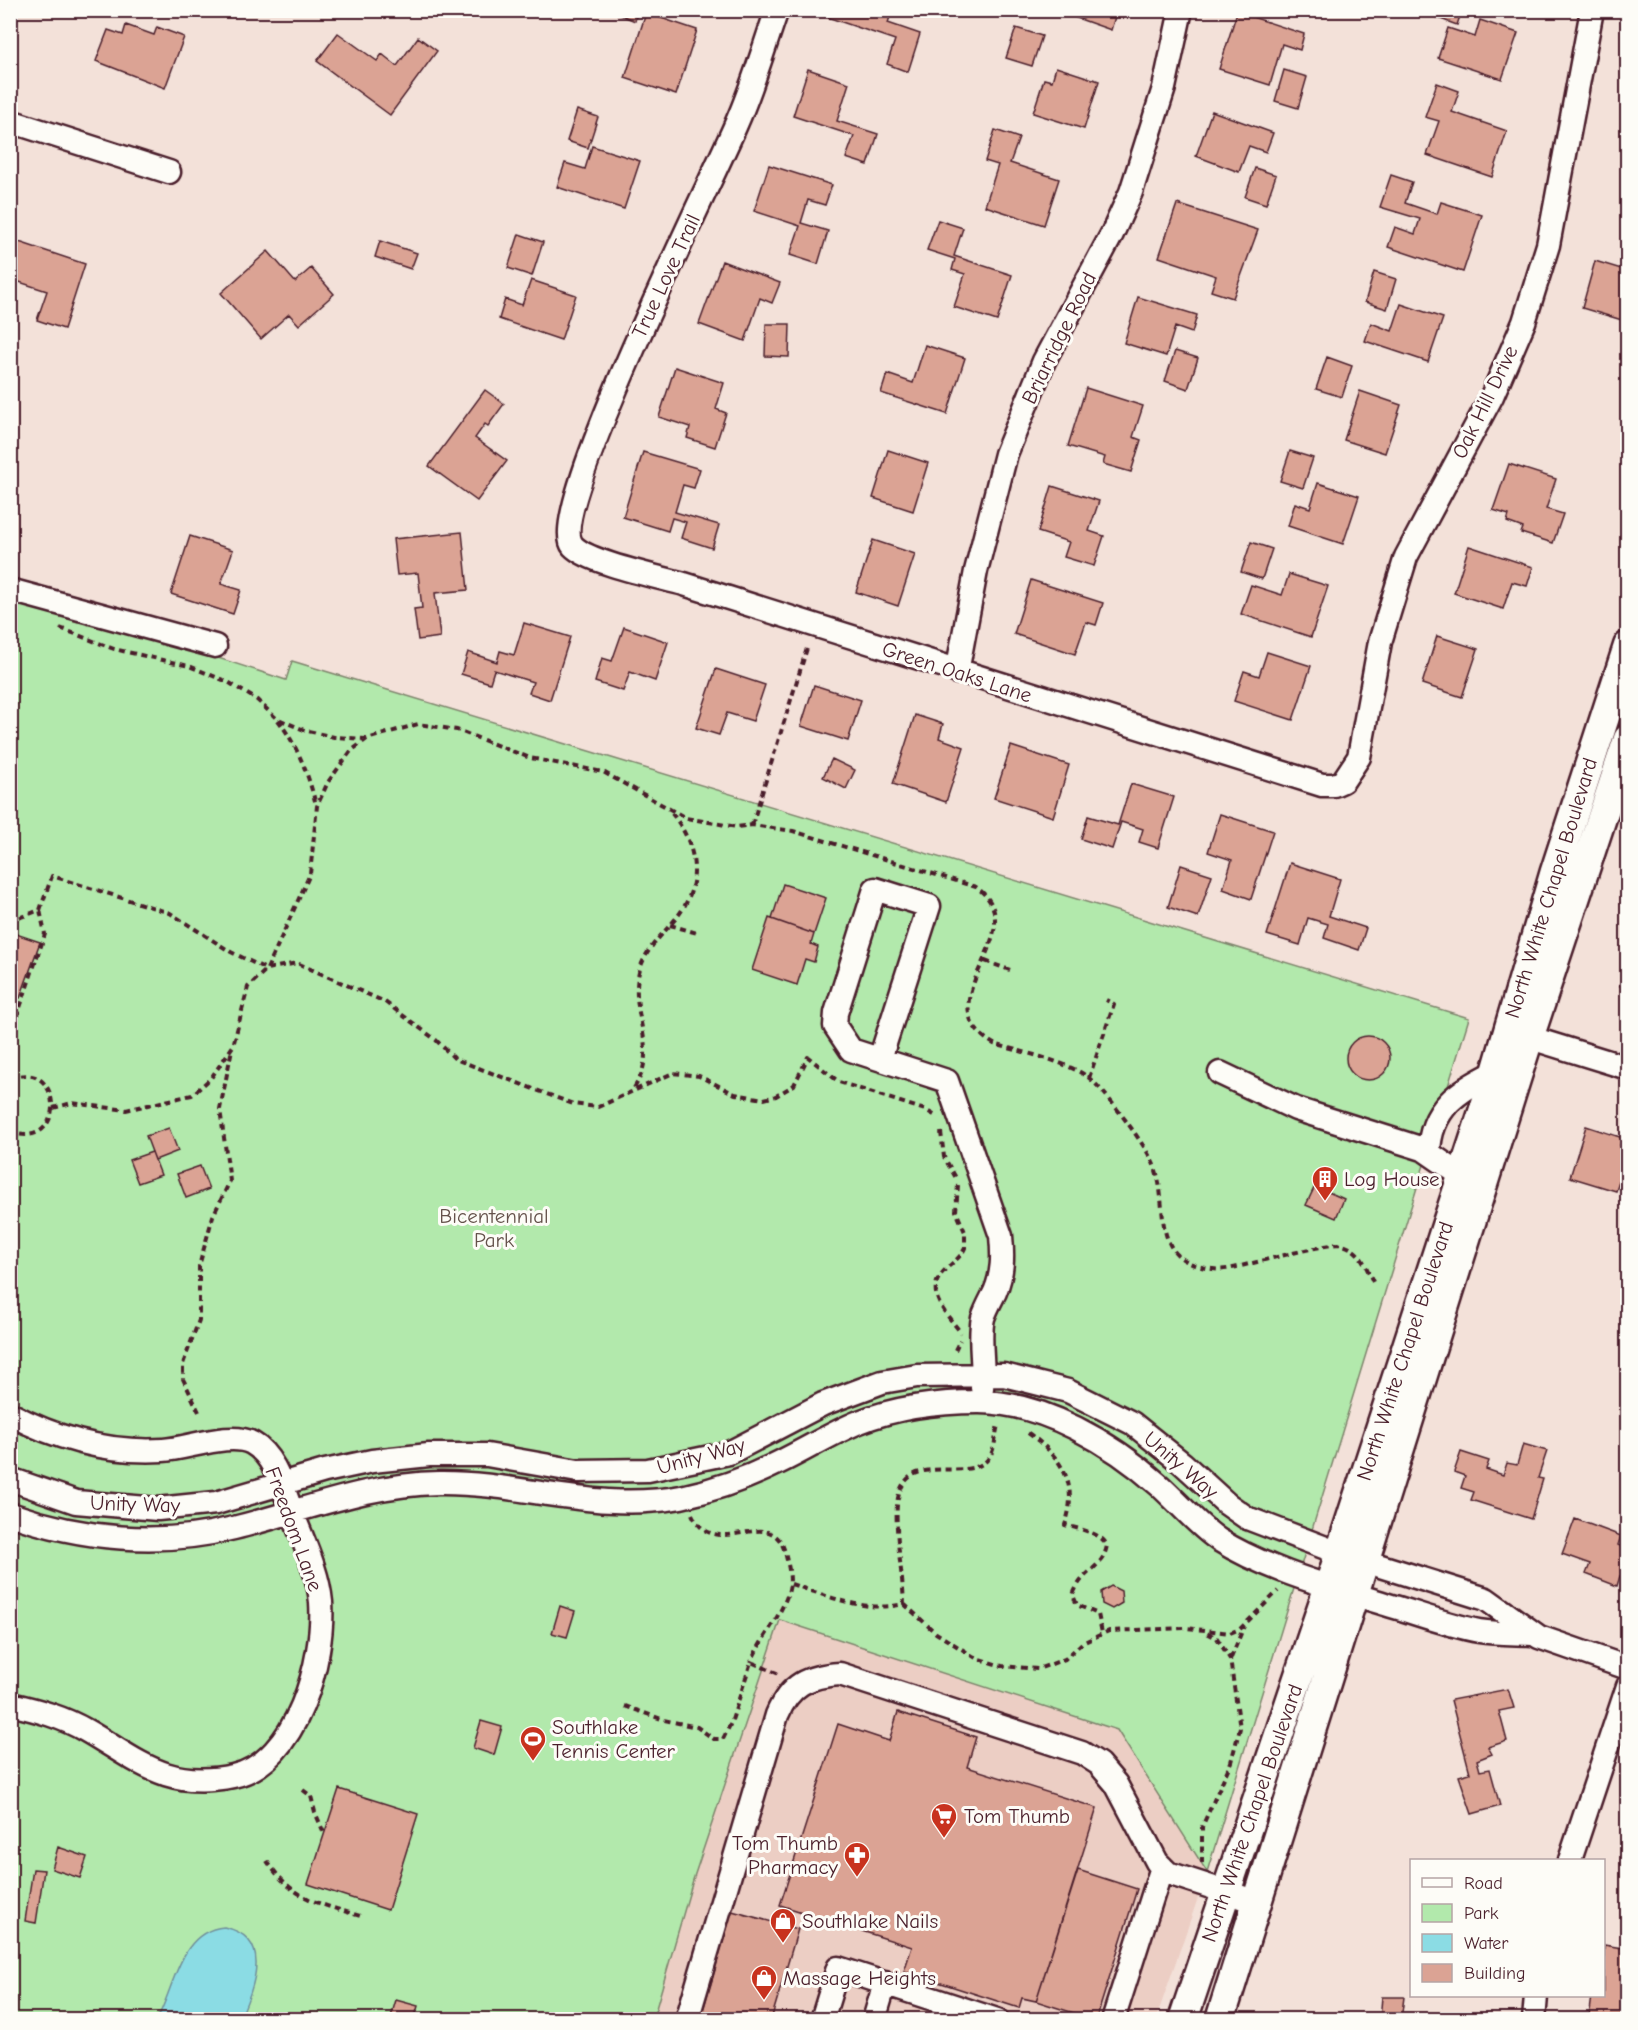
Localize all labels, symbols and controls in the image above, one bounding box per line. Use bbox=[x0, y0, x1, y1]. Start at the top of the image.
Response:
street label: True Love Trail bbox=[627, 210, 705, 342]
street label: Briarridge Road bbox=[1017, 268, 1101, 408]
street label: Oak Hill Drive bbox=[1447, 342, 1523, 462]
street label: Green Oaks Lane bbox=[879, 636, 1035, 708]
street label: North White Chapel Boulevard bbox=[1500, 755, 1602, 1021]
building icon: Log House bbox=[1310, 1164, 1340, 1202]
place label: Log House bbox=[1344, 1167, 1440, 1191]
park label: Bicentennial Park bbox=[439, 1204, 549, 1252]
street label: North White Chapel Boulevard bbox=[1352, 1218, 1458, 1484]
street label: Unity Way bbox=[1139, 1426, 1223, 1504]
street label: Unity Way bbox=[654, 1433, 748, 1479]
street label: Freedom Lane bbox=[260, 1463, 328, 1595]
street label: Unity Way bbox=[89, 1490, 181, 1518]
street label: North White Chapel Boulevard bbox=[1197, 1681, 1307, 1945]
place label: Southlake Tennis Center bbox=[552, 1715, 675, 1763]
sports icon: Southlake Tennis Center bbox=[518, 1724, 548, 1762]
supermarket icon: Tom Thumb bbox=[929, 1801, 959, 1839]
place label: Tom Thumb bbox=[964, 1804, 1070, 1828]
place label: Tom Thumb Pharmacy bbox=[732, 1831, 839, 1879]
pharmacy icon: Tom Thumb Pharmacy bbox=[842, 1840, 872, 1878]
legend bbox=[1410, 1859, 1605, 1997]
text: Road bbox=[1464, 1873, 1503, 1894]
text: Park bbox=[1464, 1903, 1499, 1924]
shop icon: Southlake Nails bbox=[768, 1906, 798, 1944]
place label: Southlake Nails bbox=[802, 1909, 938, 1933]
text: Water bbox=[1464, 1933, 1509, 1954]
shop icon: Massage Heights bbox=[749, 1963, 779, 2001]
text: Building bbox=[1464, 1963, 1526, 1984]
place label: Massage Heights bbox=[783, 1966, 936, 1990]

